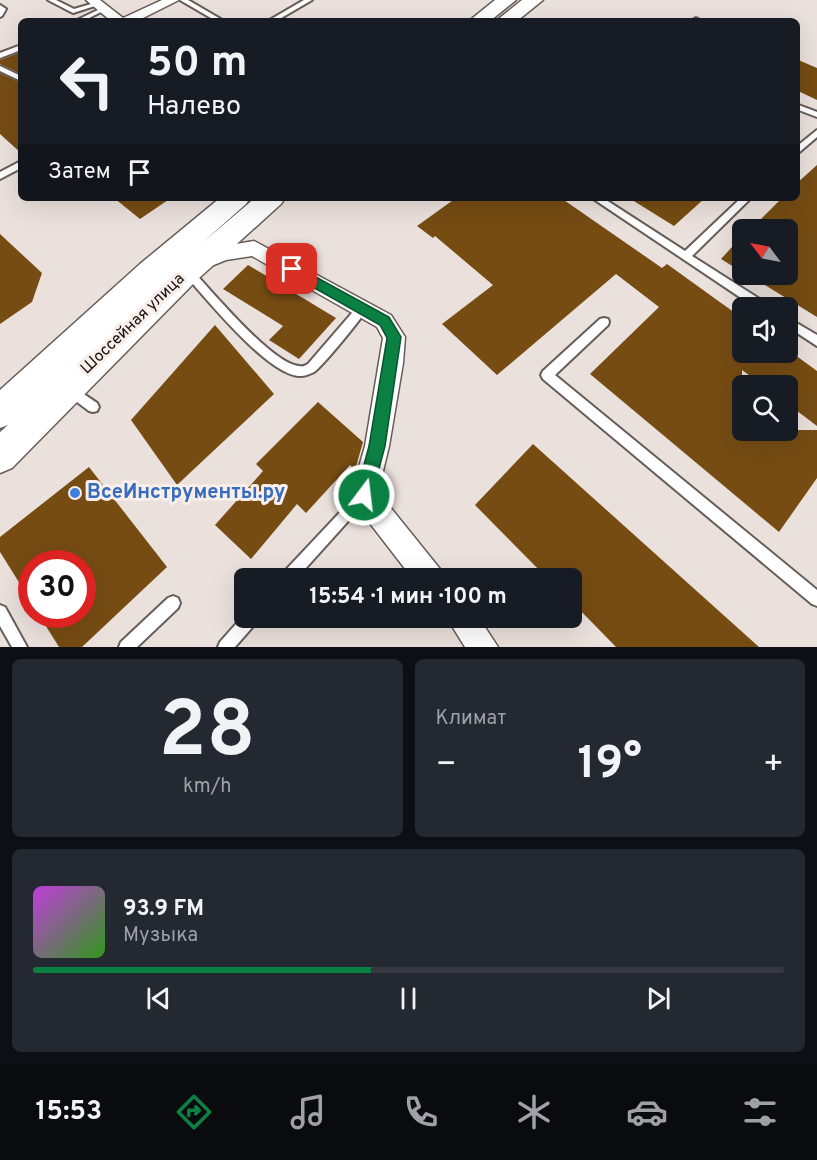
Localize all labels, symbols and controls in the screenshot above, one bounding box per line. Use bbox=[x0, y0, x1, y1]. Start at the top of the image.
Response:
text: 50 m bbox=[147, 38, 248, 91]
icon: left bbox=[48, 42, 126, 120]
text: Налево bbox=[147, 90, 241, 124]
icon: arrive bbox=[123, 156, 156, 189]
text: Затем bbox=[48, 159, 111, 186]
north arrow bbox=[732, 219, 798, 285]
map controls bbox=[732, 219, 798, 441]
pin bbox=[266, 243, 317, 294]
icon: arrive bbox=[275, 252, 308, 285]
street label: Шоссейная улица bbox=[77, 269, 189, 379]
button: sound bbox=[732, 297, 798, 363]
button: search bbox=[732, 375, 798, 441]
position arrow bbox=[332, 463, 396, 527]
place label: ВсеИнструменты.ру bbox=[87, 480, 285, 506]
marker: ВсеИнструменты.ру bbox=[68, 486, 82, 500]
speed limit sign: 30 bbox=[18, 550, 96, 628]
text: 15:54 · 1 мин · 100 m bbox=[309, 584, 507, 611]
text: 28 bbox=[159, 685, 256, 784]
text: Климат bbox=[436, 706, 506, 732]
text: 19° bbox=[578, 737, 642, 794]
text: − bbox=[436, 745, 457, 787]
text: + bbox=[763, 745, 784, 787]
text: km/h bbox=[183, 774, 232, 800]
text: 93.9 FM bbox=[123, 896, 204, 923]
text: Музыка bbox=[123, 923, 198, 949]
icon: previous bbox=[142, 982, 175, 1015]
icon: pause bbox=[392, 982, 425, 1015]
icon: next bbox=[642, 982, 675, 1015]
icon: directions bbox=[173, 1091, 215, 1133]
icon: music bbox=[287, 1091, 329, 1133]
icon: phone bbox=[400, 1091, 442, 1133]
icon: climate bbox=[513, 1091, 555, 1133]
icon: car bbox=[626, 1091, 668, 1133]
icon: filters bbox=[739, 1091, 781, 1133]
text: 15:53 bbox=[36, 1095, 102, 1129]

